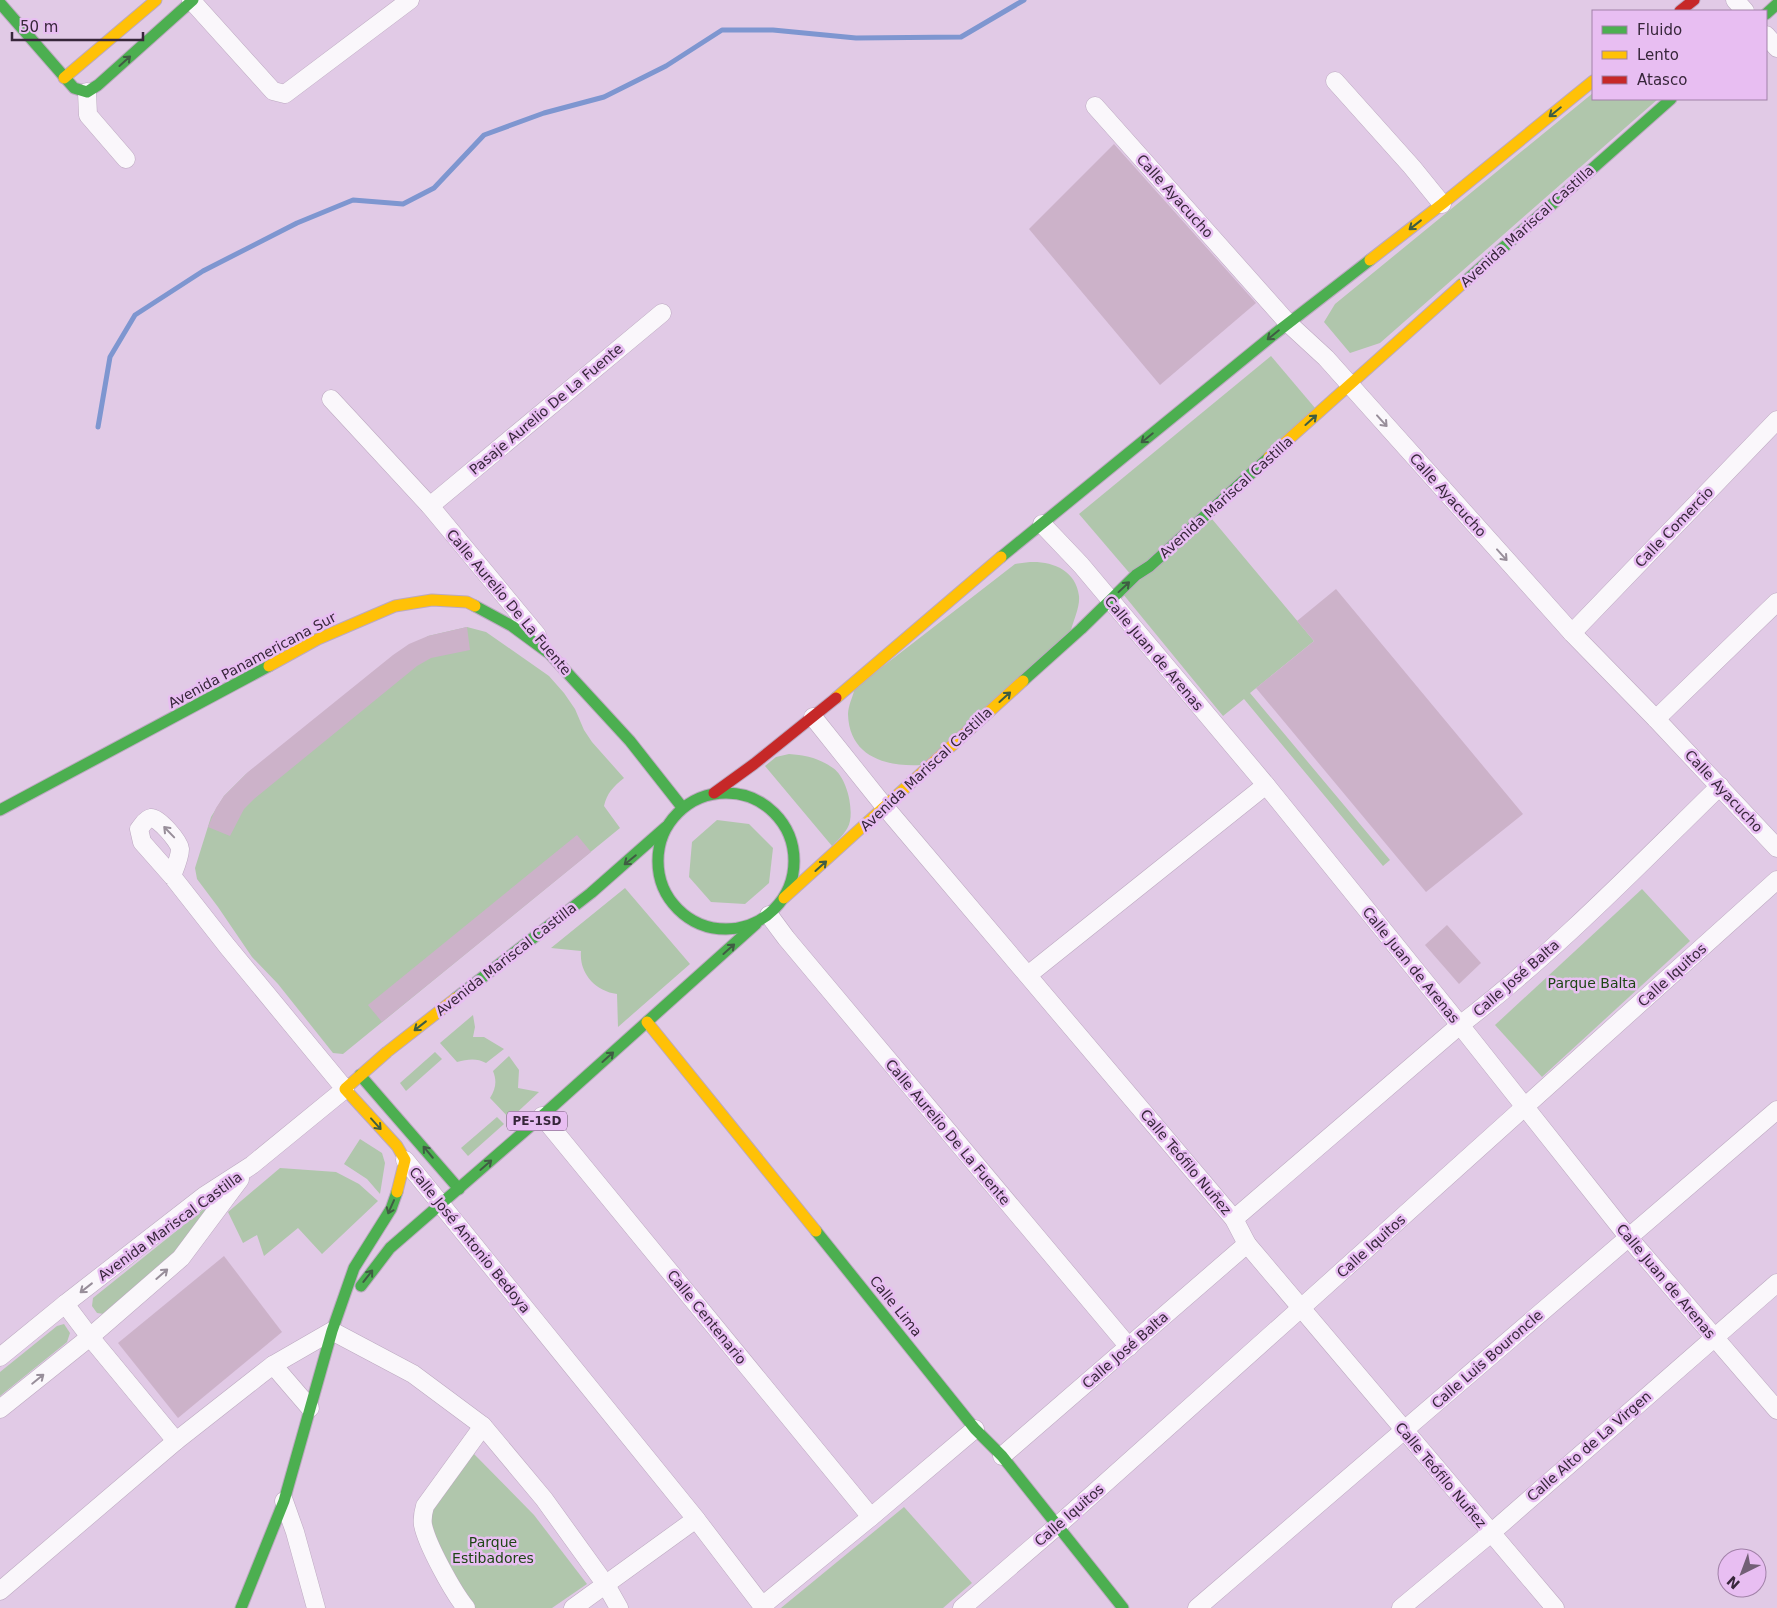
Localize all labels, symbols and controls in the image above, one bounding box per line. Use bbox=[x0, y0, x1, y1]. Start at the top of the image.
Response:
scale bar bbox=[12, 10, 144, 42]
legend bbox=[1592, 10, 1767, 100]
text: 50 m bbox=[20, 18, 58, 36]
text: Fluido bbox=[1637, 21, 1682, 39]
text: Lento bbox=[1637, 46, 1679, 64]
one-way arrow bbox=[118, 56, 131, 67]
text: Atasco bbox=[1637, 71, 1687, 89]
one-way arrow bbox=[1549, 107, 1562, 118]
street label: Calle Ayacucho bbox=[1133, 151, 1217, 241]
street label: Avenida Mariscal Castilla bbox=[1457, 162, 1597, 290]
one-way arrow bbox=[1409, 220, 1422, 231]
one-way arrow bbox=[1267, 330, 1280, 341]
street label: Pasaje Aurelio De La Fuente bbox=[466, 340, 626, 478]
one-way arrow bbox=[1304, 414, 1317, 426]
one-way arrow bbox=[1376, 414, 1387, 427]
one-way arrow bbox=[1141, 432, 1154, 443]
street label: Avenida Mariscal Castilla bbox=[1156, 433, 1296, 561]
street label: Calle Ayacucho bbox=[1406, 450, 1490, 540]
street label: Calle Comercio bbox=[1632, 484, 1716, 570]
street label: Calle Aurelio De La Fuente bbox=[443, 526, 575, 678]
one-way arrow bbox=[1496, 548, 1507, 561]
one-way arrow bbox=[1118, 581, 1130, 593]
street label: Calle Juan de Arenas bbox=[1101, 593, 1207, 713]
street label: Avenida Panamericana Sur bbox=[165, 609, 339, 711]
one-way arrow bbox=[999, 691, 1012, 703]
street label: Avenida Mariscal Castilla bbox=[857, 704, 995, 834]
street label: Calle Ayacucho bbox=[1682, 747, 1766, 835]
one-way arrow bbox=[162, 826, 175, 838]
one-way arrow bbox=[623, 854, 636, 865]
one-way arrow bbox=[814, 860, 827, 872]
street label: Avenida Mariscal Castilla bbox=[433, 899, 579, 1019]
street label: Calle Juan de Arenas bbox=[1359, 904, 1463, 1026]
street label: Calle José Balta bbox=[1470, 936, 1562, 1020]
street label: Calle Iquitos bbox=[1635, 940, 1709, 1010]
one-way arrow bbox=[722, 943, 735, 954]
park label: Parque Balta bbox=[1548, 975, 1636, 991]
one-way arrow bbox=[414, 1020, 427, 1031]
one-way arrow bbox=[602, 1051, 615, 1063]
street label: Calle Aurelio De La Fuente bbox=[882, 1056, 1014, 1208]
street label: Calle Teófilo Nuñez bbox=[1137, 1106, 1235, 1218]
road number: PE-1SD bbox=[507, 1112, 567, 1130]
one-way arrow bbox=[370, 1117, 382, 1130]
one-way arrow bbox=[422, 1145, 433, 1158]
one-way arrow bbox=[480, 1159, 493, 1171]
street label: Calle José Antonio Bedoya bbox=[406, 1164, 534, 1316]
street label: Avenida Mariscal Castilla bbox=[95, 1168, 245, 1284]
one-way arrow bbox=[385, 1199, 395, 1214]
street label: Calle Iquitos bbox=[1334, 1211, 1408, 1281]
street label: Calle Juan de Arenas bbox=[1613, 1221, 1719, 1341]
street label: Calle Centenario bbox=[664, 1267, 750, 1367]
one-way arrow bbox=[156, 1269, 169, 1280]
one-way arrow bbox=[363, 1270, 374, 1283]
street label: Calle Lima bbox=[867, 1273, 925, 1339]
one-way arrow bbox=[80, 1282, 93, 1293]
street label: Calle Luis Bouroncle bbox=[1428, 1307, 1546, 1411]
street label: Calle José Balta bbox=[1079, 1308, 1171, 1392]
one-way arrow bbox=[31, 1373, 44, 1384]
street label: Calle Alto de La Virgen bbox=[1524, 1388, 1654, 1504]
street label: Calle Teófilo Nuñez bbox=[1392, 1419, 1490, 1531]
street label: Calle Iquitos bbox=[1031, 1481, 1107, 1549]
park label: Parque Estibadores bbox=[452, 1534, 534, 1566]
north arrow bbox=[1717, 1548, 1767, 1598]
text: N bbox=[1724, 1573, 1743, 1593]

